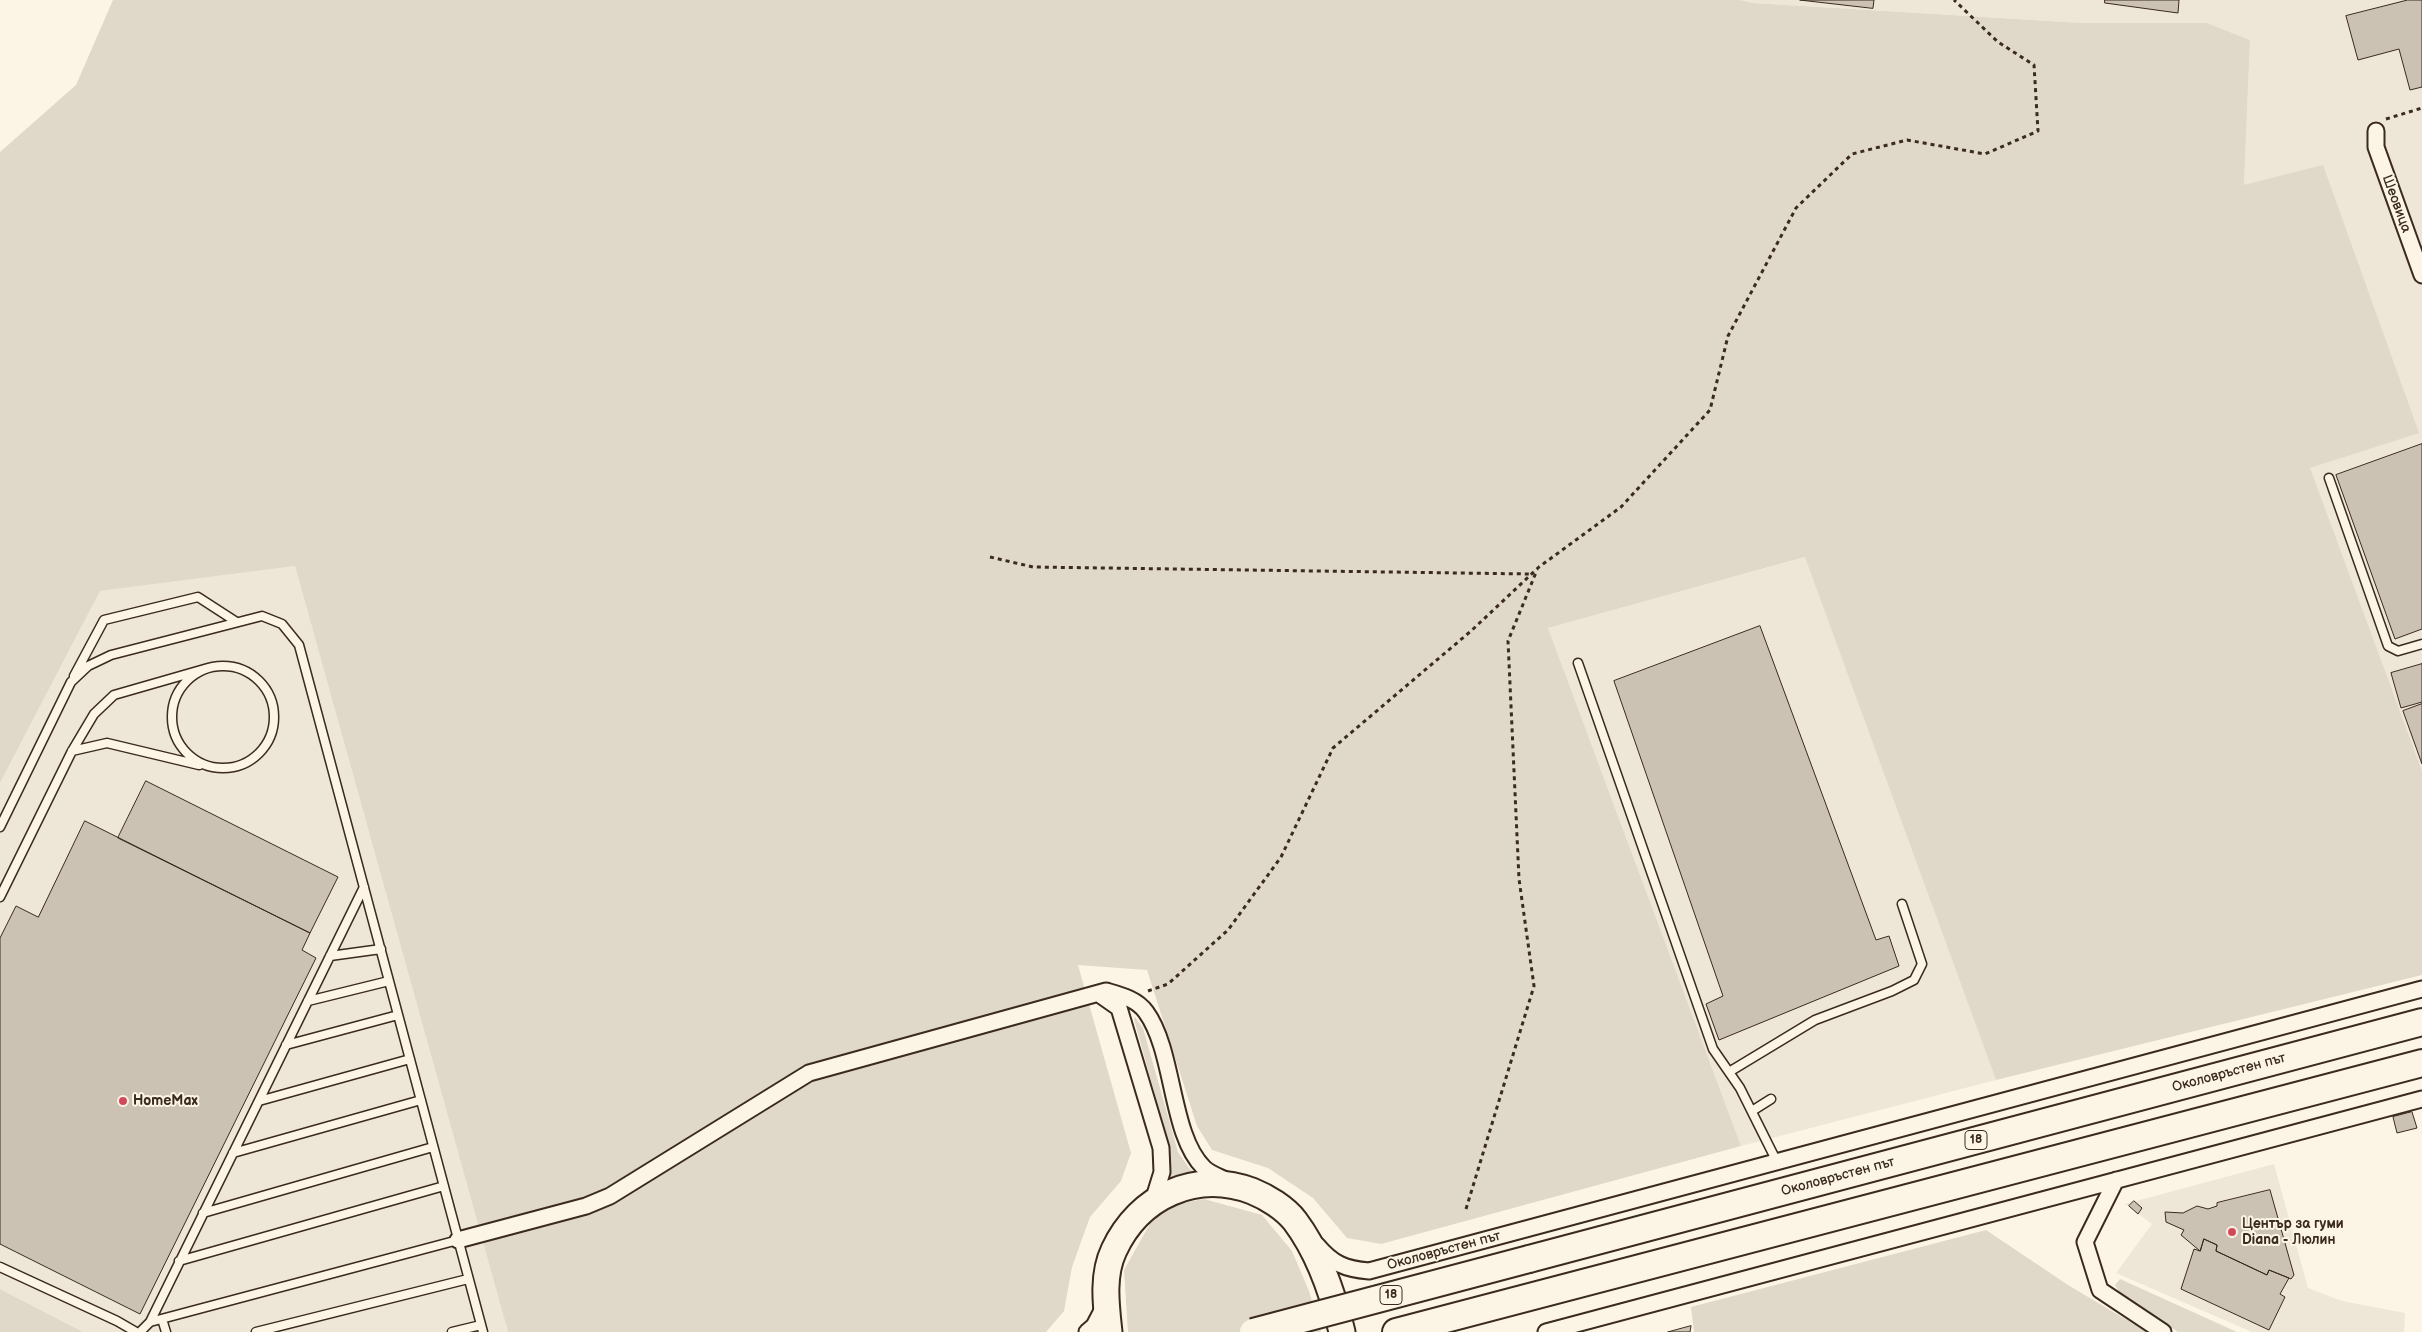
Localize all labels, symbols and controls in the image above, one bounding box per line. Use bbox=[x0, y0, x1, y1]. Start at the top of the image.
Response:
street label: Шеовица bbox=[2378, 173, 2414, 235]
street label: Околовръстен път bbox=[2170, 1050, 2288, 1096]
place label: HomeMax bbox=[133, 1093, 198, 1109]
marker: HomeMax bbox=[117, 1095, 129, 1107]
road number: 18 bbox=[1965, 1130, 1987, 1150]
street label: Околовръстен път bbox=[1779, 1154, 1897, 1200]
place label: Център за гуми Diana - Люлин bbox=[2242, 1216, 2344, 1248]
marker: Център за гуми Diana - Люлин bbox=[2226, 1226, 2238, 1238]
street label: Околовръстен път bbox=[1385, 1228, 1503, 1274]
road number: 18 bbox=[1380, 1286, 1402, 1304]

